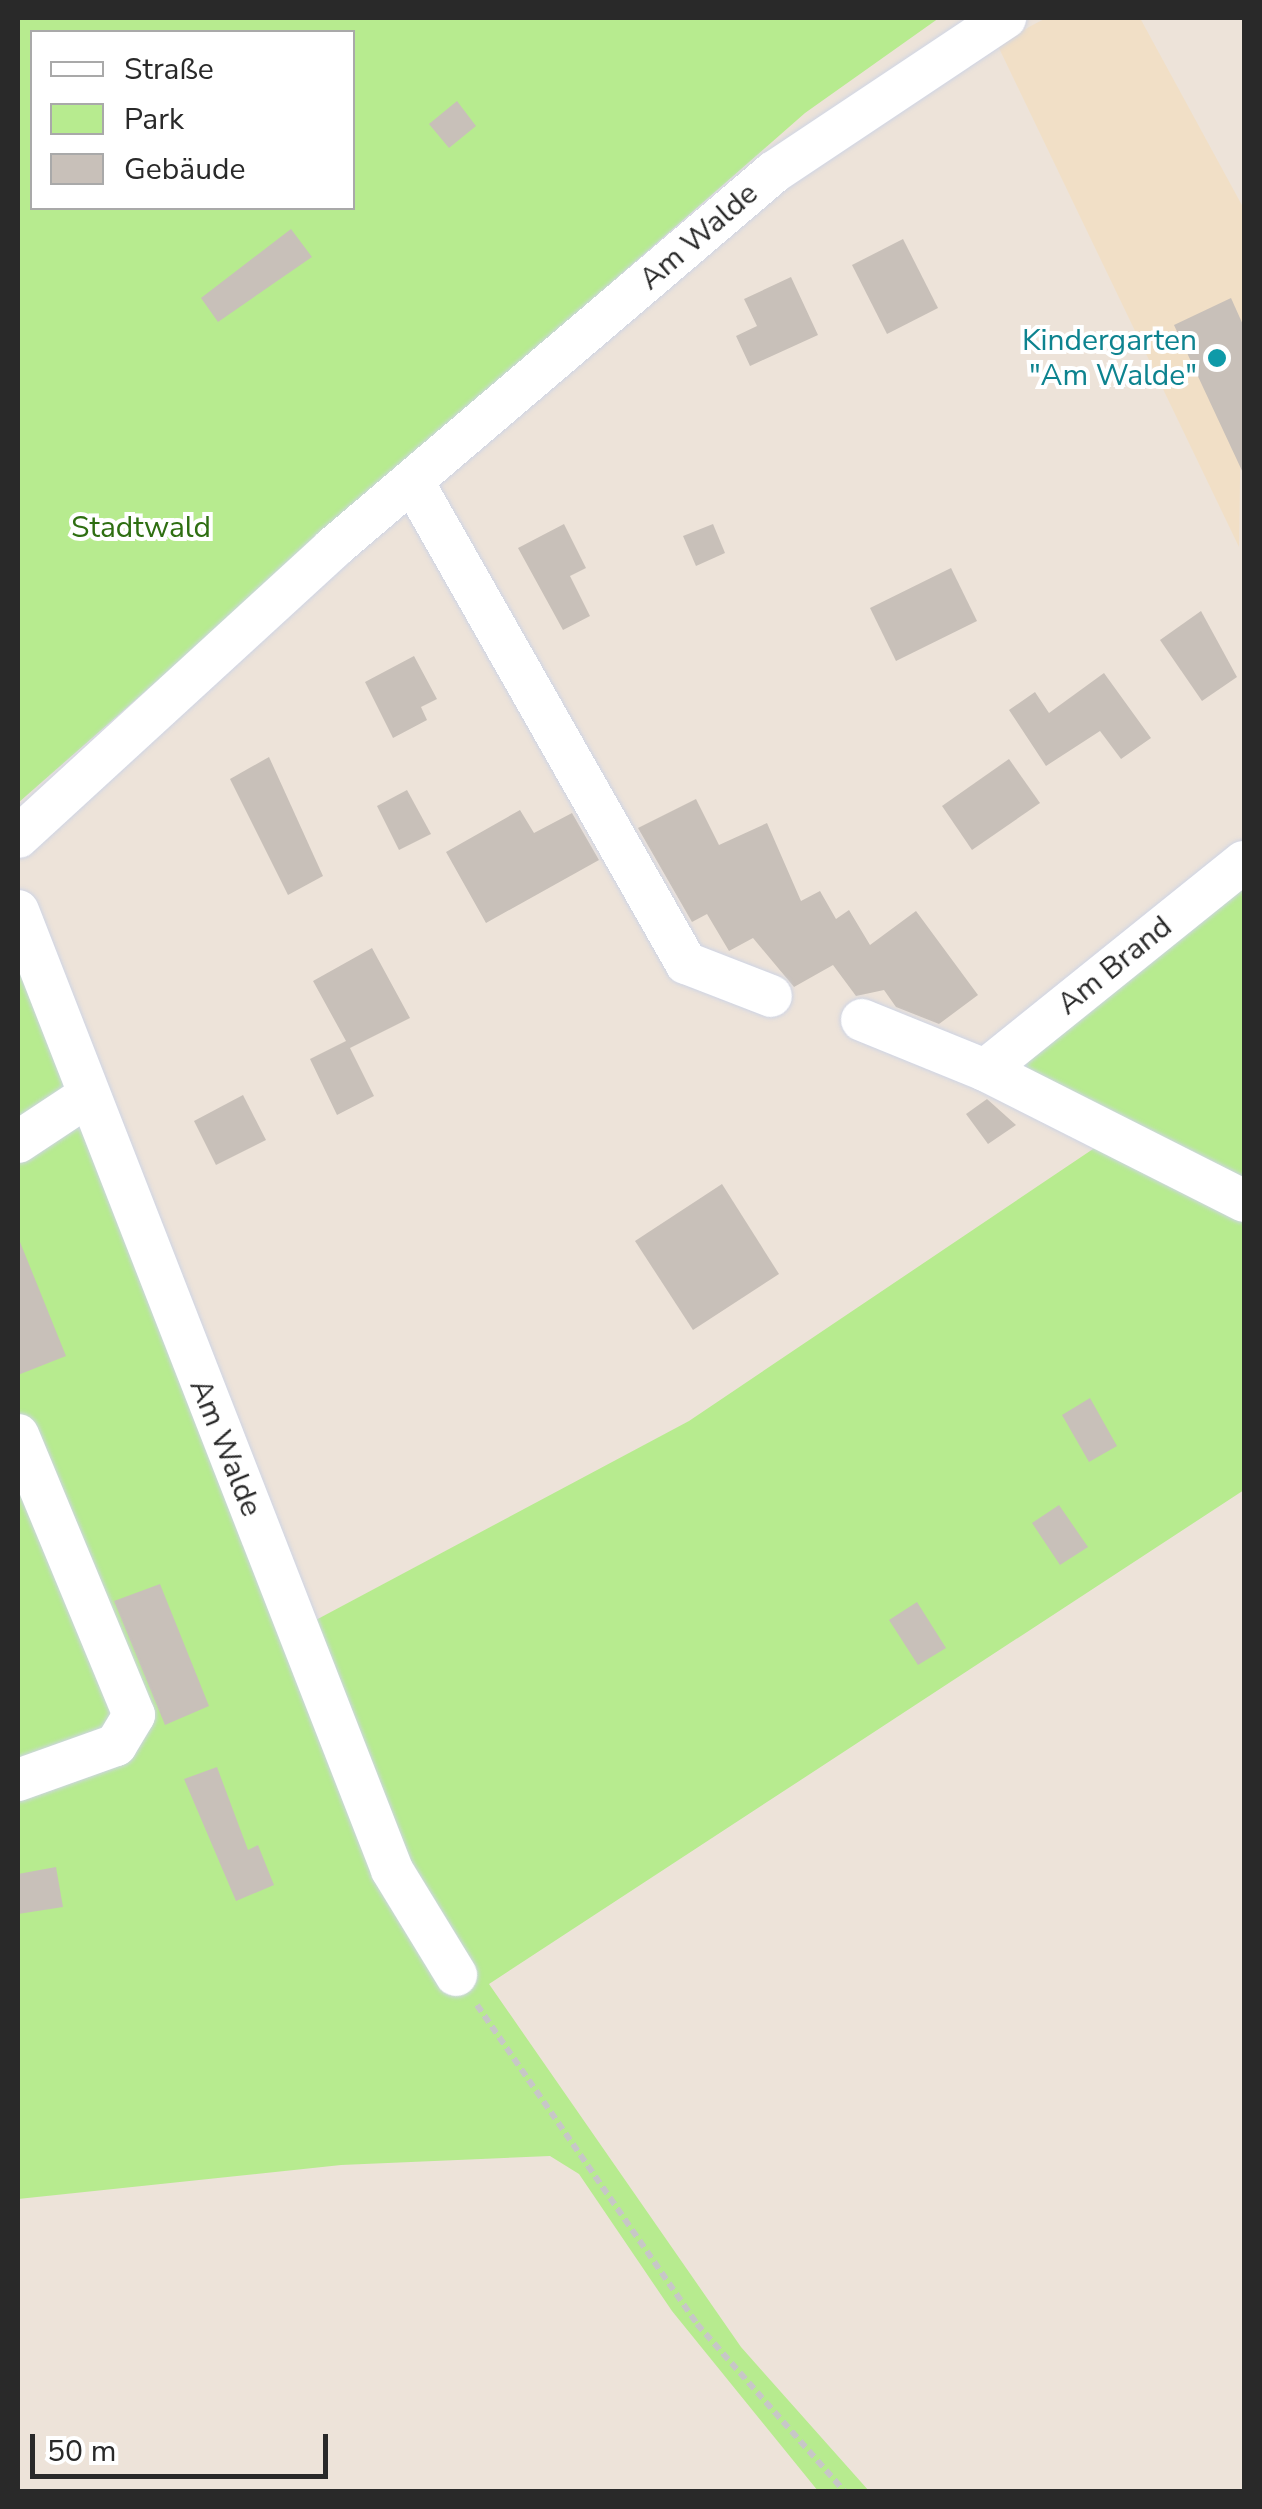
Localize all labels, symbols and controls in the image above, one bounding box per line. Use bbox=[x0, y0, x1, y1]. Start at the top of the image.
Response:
legend bbox=[30, 30, 355, 210]
text: Straße bbox=[124, 49, 214, 90]
text: Park bbox=[124, 99, 184, 140]
text: Gebäude bbox=[124, 149, 245, 190]
street label: Am Walde bbox=[633, 176, 765, 298]
place label: Kindergarten "Am Walde" bbox=[1022, 323, 1197, 394]
marker: Kindergarten "Am Walde" bbox=[1206, 347, 1228, 369]
park label: Stadtwald bbox=[71, 510, 211, 546]
street label: Am Brand bbox=[1051, 909, 1179, 1023]
street label: Am Walde bbox=[181, 1374, 269, 1522]
scale bar bbox=[35, 2414, 332, 2476]
text: 50 m bbox=[47, 2431, 116, 2472]

